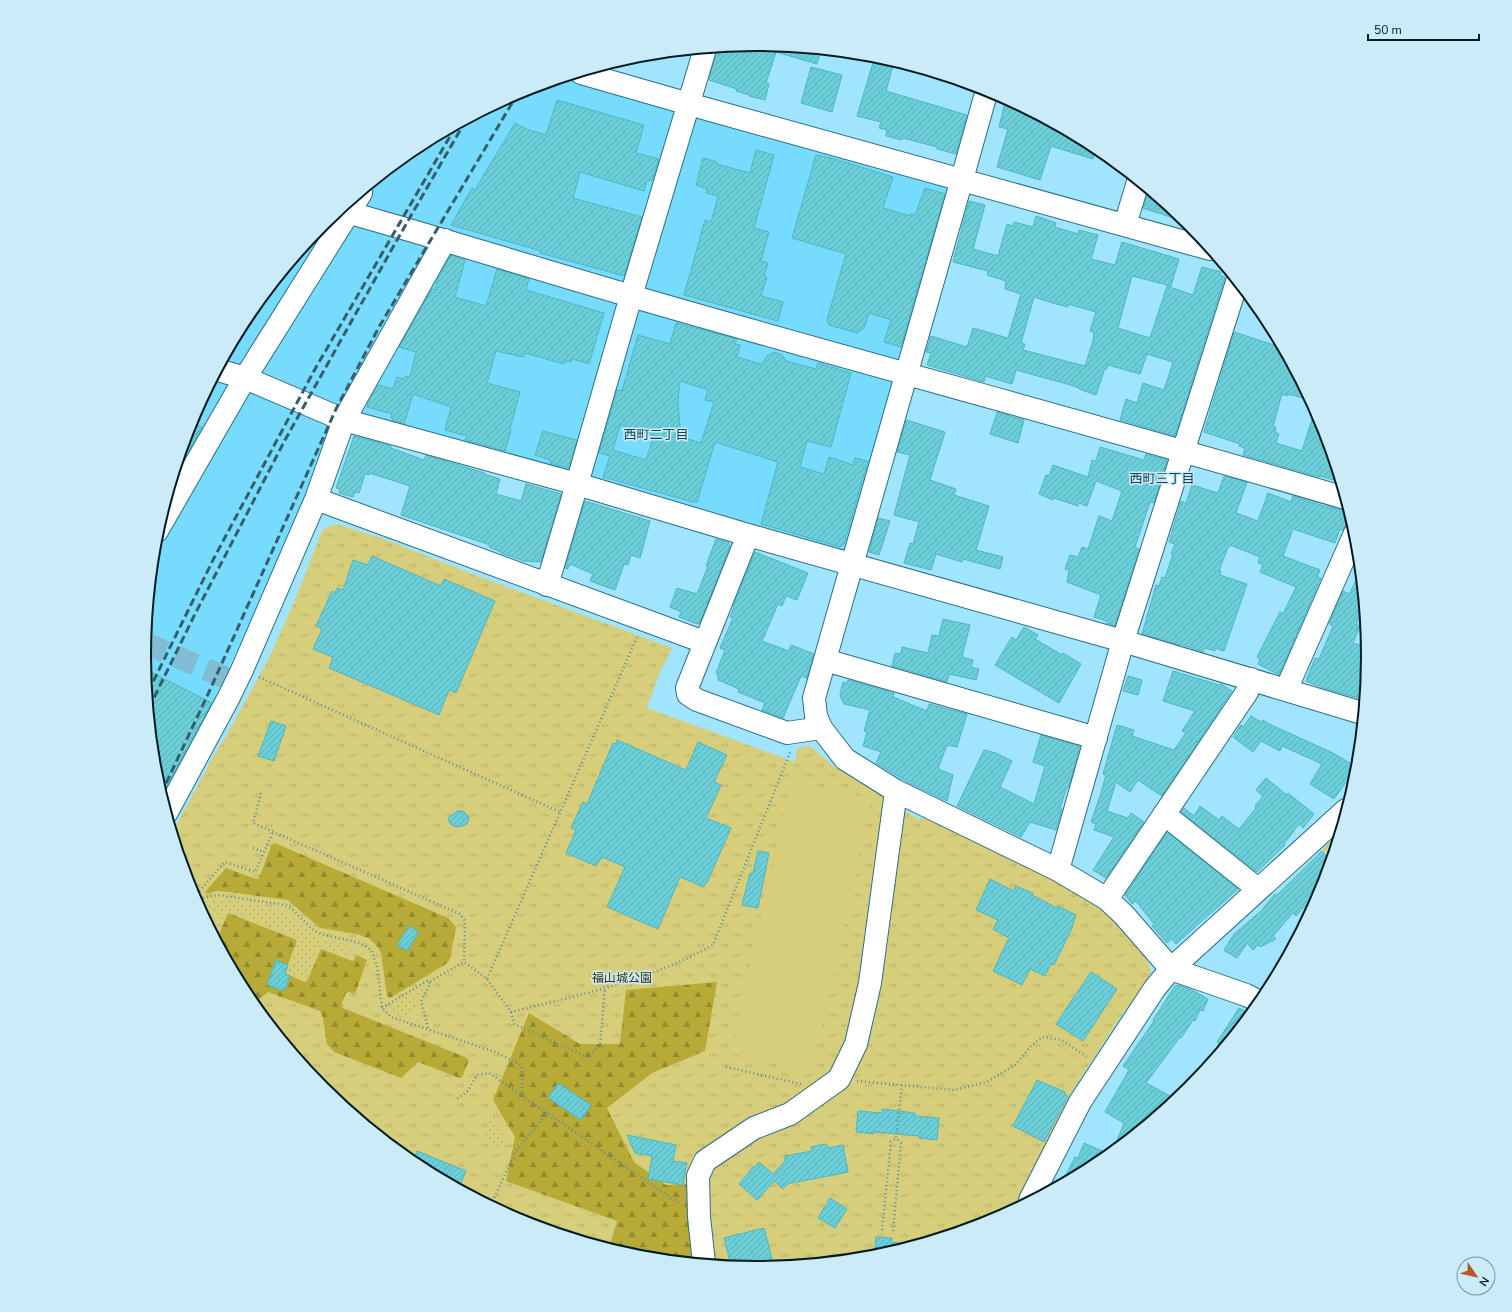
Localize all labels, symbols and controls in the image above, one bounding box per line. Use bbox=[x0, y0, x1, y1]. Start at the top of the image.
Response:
scale bar bbox=[1368, 16, 1479, 42]
text: 50 m bbox=[1374, 22, 1402, 38]
district label: 西町二丁目 bbox=[623, 426, 689, 444]
district label: 西町三丁目 bbox=[1129, 470, 1195, 488]
park label: 福山城公園 bbox=[592, 970, 652, 986]
north arrow bbox=[1456, 1256, 1496, 1296]
text: N bbox=[1475, 1274, 1492, 1289]

